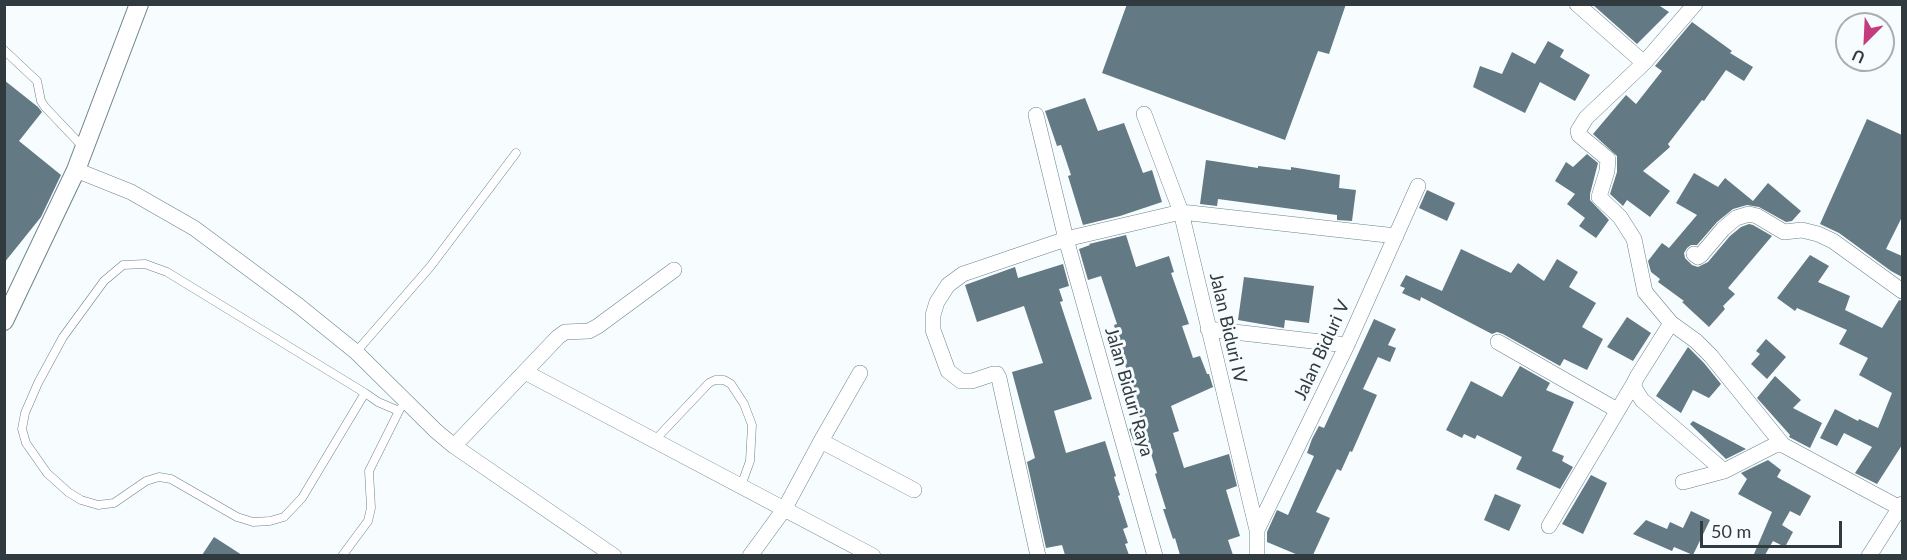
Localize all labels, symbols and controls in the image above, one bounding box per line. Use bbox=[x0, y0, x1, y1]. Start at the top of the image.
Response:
north arrow bbox=[1835, 12, 1895, 72]
text: U bbox=[1849, 46, 1868, 68]
street label: Jalan Biduri IV bbox=[1205, 271, 1251, 385]
street label: Jalan Biduri V bbox=[1289, 297, 1355, 403]
street label: Jalan Biduri Raya bbox=[1100, 325, 1158, 459]
scale bar bbox=[1703, 509, 1846, 547]
text: 50 m bbox=[1711, 520, 1751, 542]

